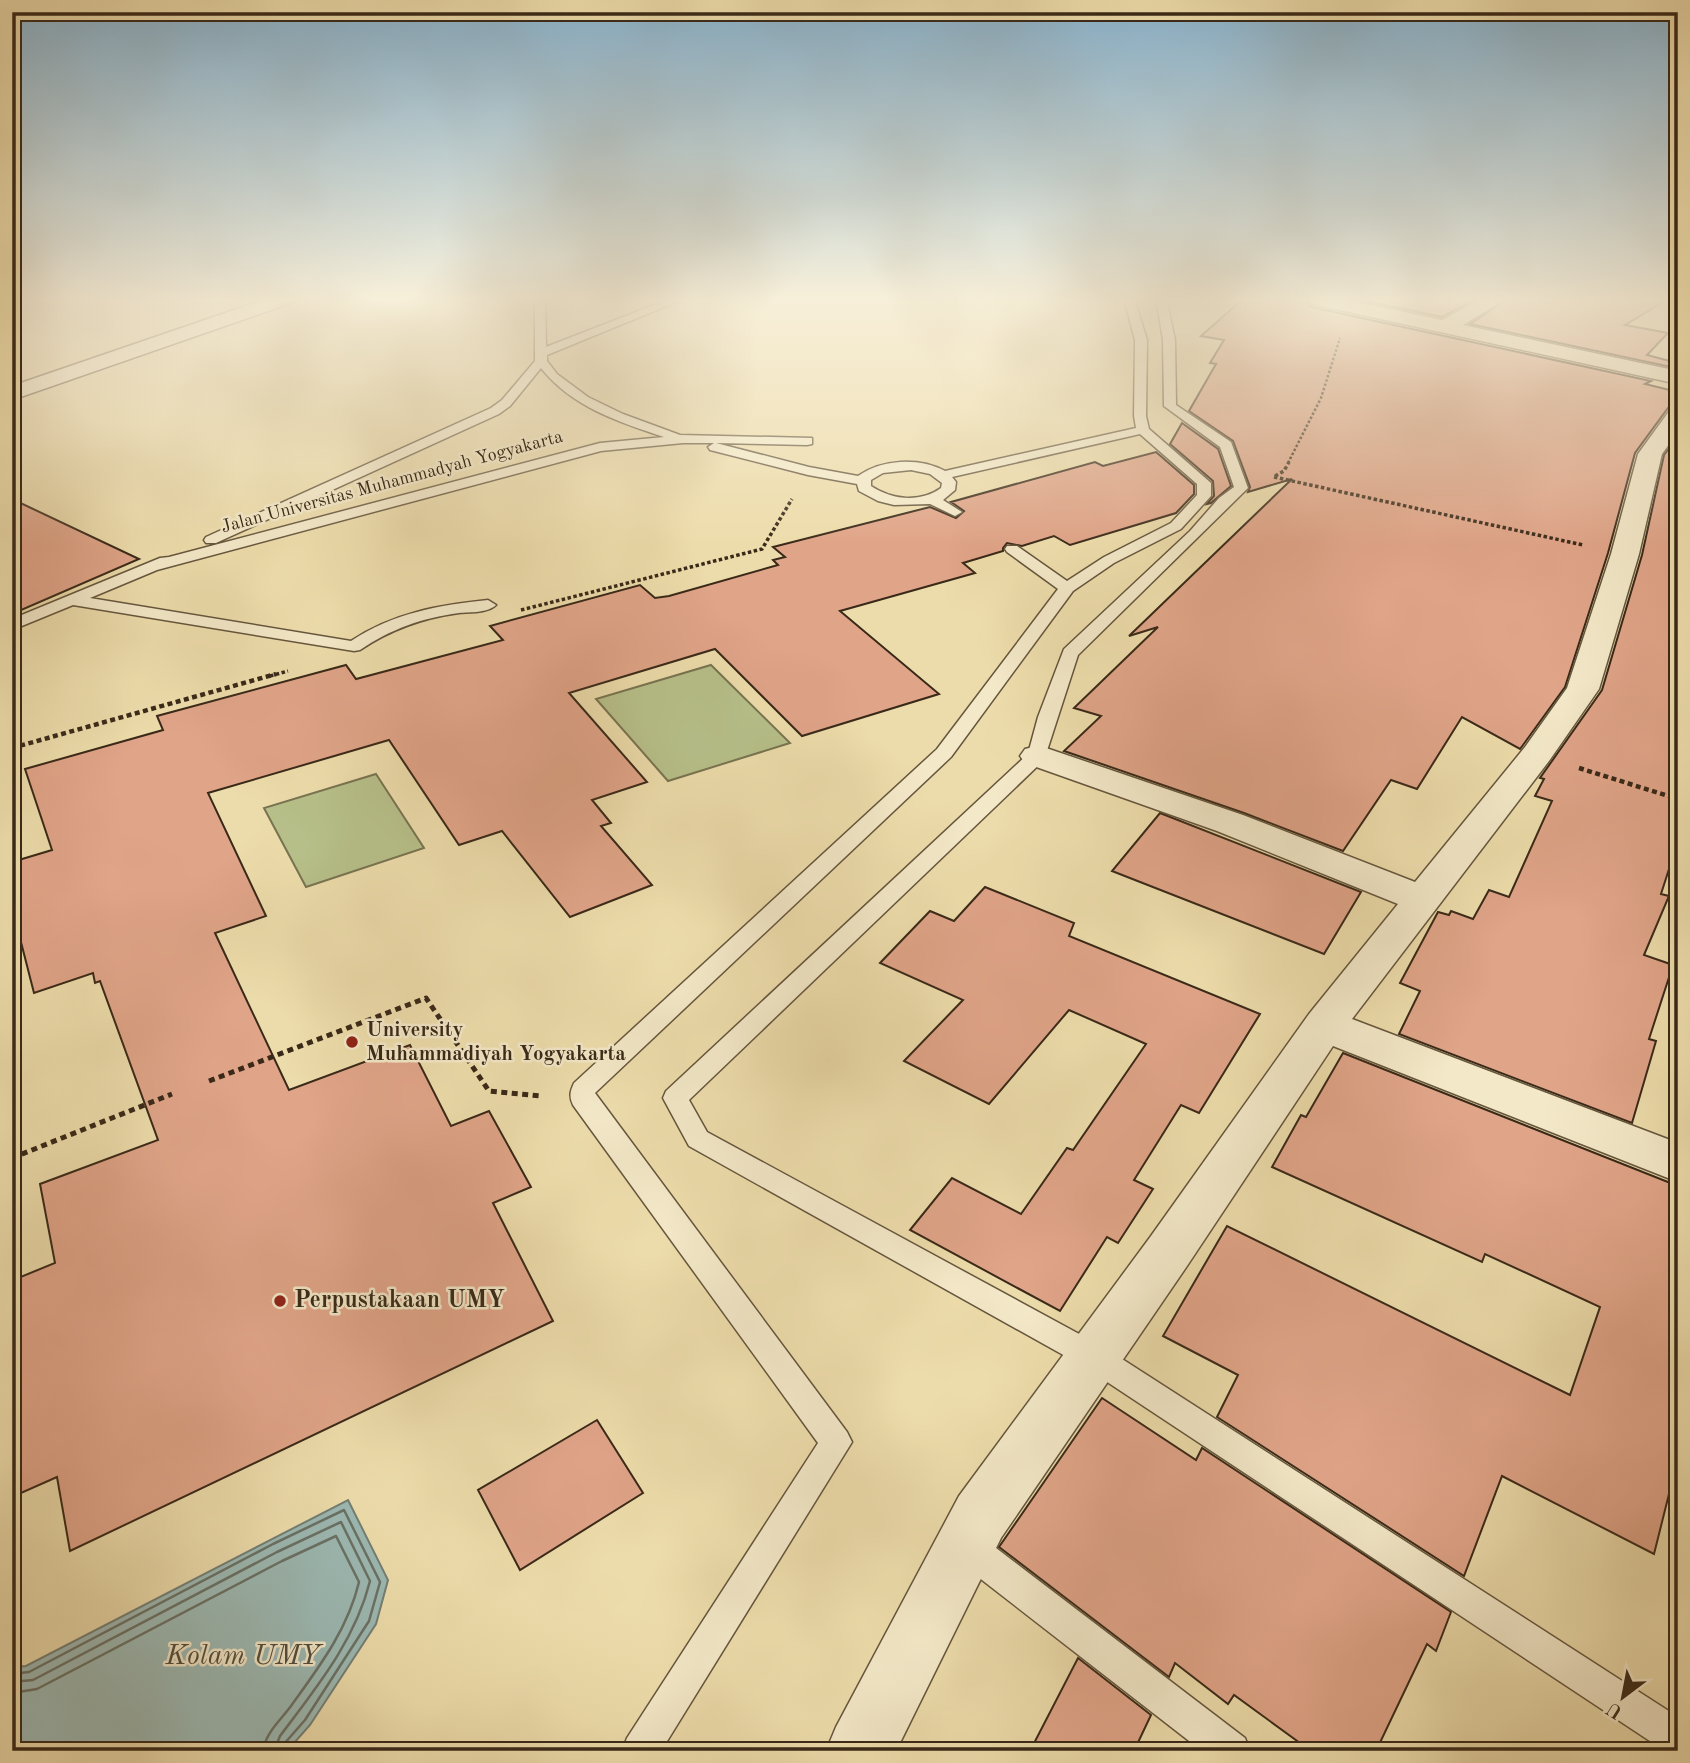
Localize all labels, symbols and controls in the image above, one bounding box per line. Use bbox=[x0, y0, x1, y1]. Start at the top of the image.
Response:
street label: Jalan Universitas Muhammadyah Yogyakarta bbox=[219, 428, 565, 536]
place label: University Muhammadiyah Yogyakarta bbox=[366, 1020, 626, 1065]
marker: University Muhammadiyah Yogyakarta bbox=[344, 1034, 360, 1050]
place label: Perpustakaan UMY bbox=[294, 1289, 505, 1313]
marker: Perpustakaan UMY bbox=[272, 1293, 288, 1309]
water label: Kolam UMY bbox=[165, 1643, 324, 1671]
north arrow bbox=[1588, 1662, 1658, 1732]
text: U bbox=[1604, 1697, 1627, 1721]

